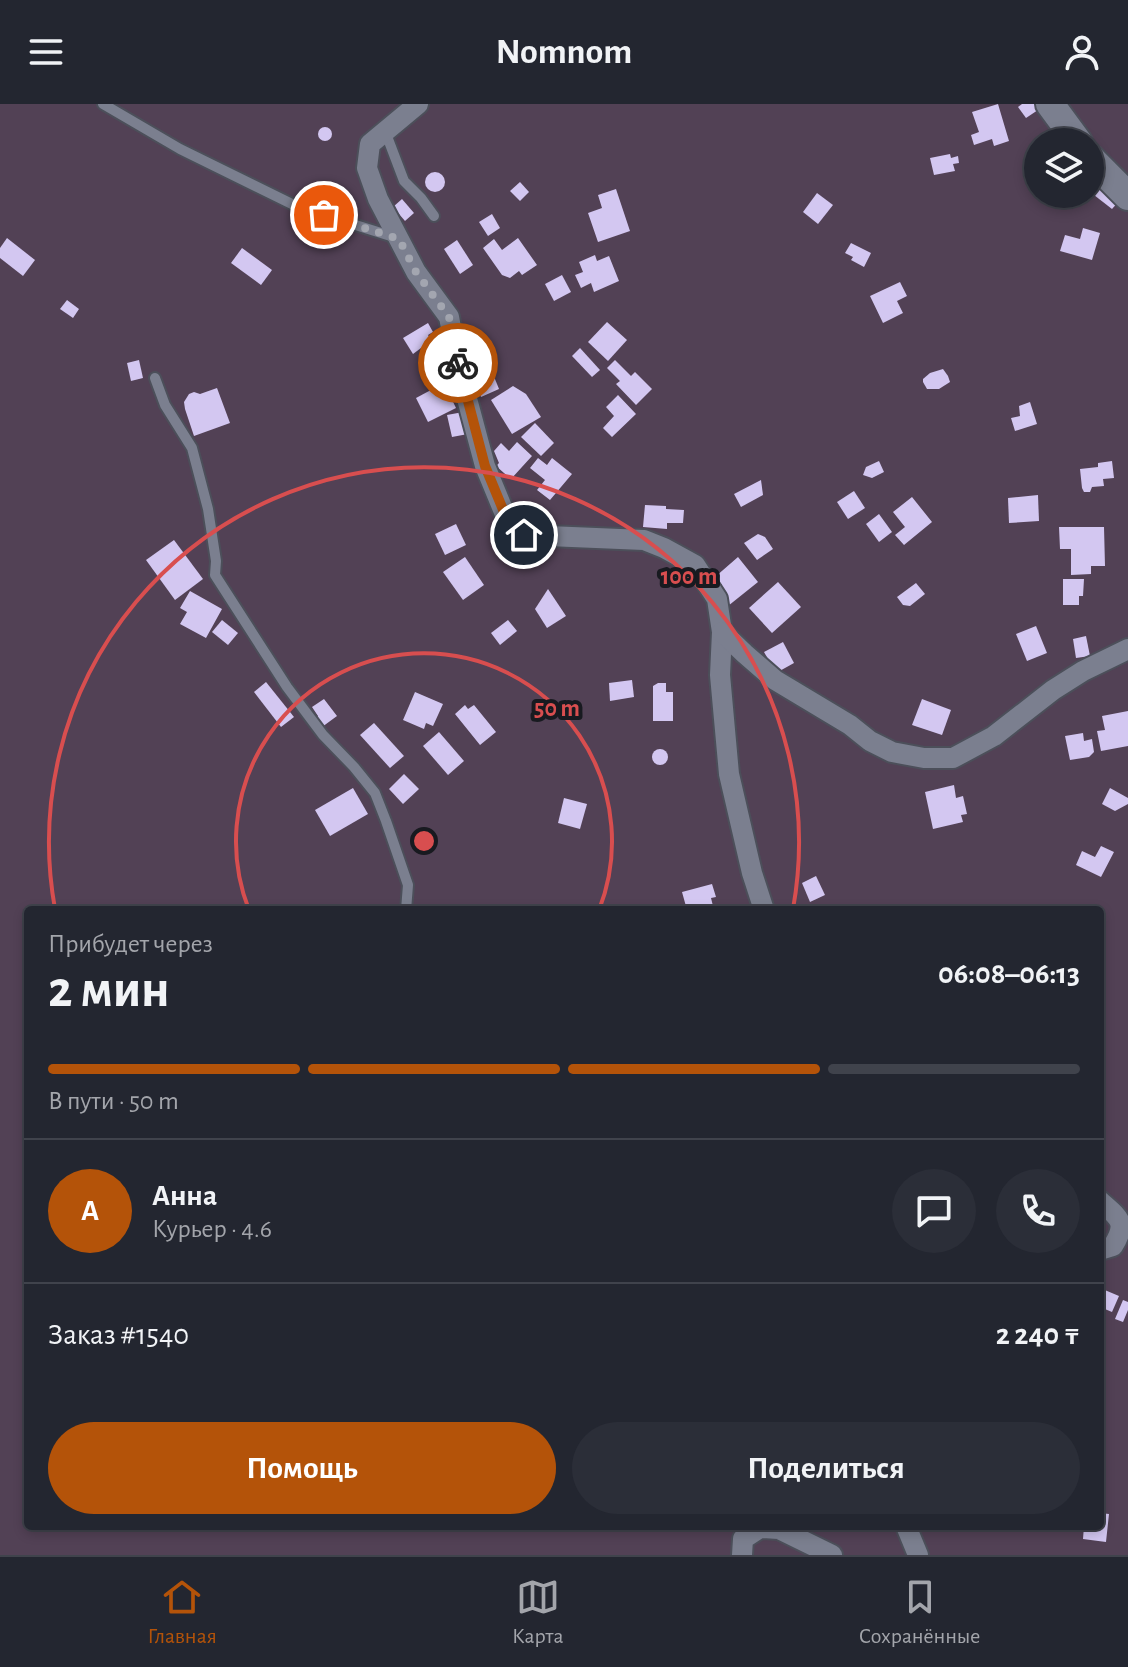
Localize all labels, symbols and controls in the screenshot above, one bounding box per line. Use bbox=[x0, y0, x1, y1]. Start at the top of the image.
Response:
icon: menu bbox=[24, 30, 68, 74]
icon: person bbox=[1060, 30, 1104, 74]
text: Nomnom bbox=[496, 34, 632, 70]
map controls bbox=[1024, 128, 1104, 208]
button: layers bbox=[1024, 128, 1104, 208]
pin bbox=[290, 181, 358, 249]
icon: bag bbox=[302, 193, 346, 237]
courier bbox=[418, 323, 498, 403]
icon: bike bbox=[436, 341, 480, 385]
pin bbox=[490, 501, 558, 569]
icon: home bbox=[502, 513, 546, 557]
text: 100 m bbox=[661, 565, 717, 589]
text: 50 m bbox=[534, 697, 580, 721]
centre of rings bbox=[410, 827, 438, 855]
text: Прибудет через bbox=[48, 931, 213, 957]
text: 06:08–06:13 bbox=[938, 959, 1080, 989]
text: 2 мин bbox=[48, 964, 170, 1016]
text: В пути · 50 m bbox=[48, 1088, 179, 1114]
button: chat bbox=[892, 1169, 976, 1253]
button: phone bbox=[996, 1169, 1080, 1253]
text: Анна bbox=[152, 1181, 217, 1211]
text: А bbox=[81, 1196, 99, 1226]
text: Курьер · 4.6 bbox=[152, 1216, 272, 1242]
text: Заказ #1540 bbox=[48, 1320, 189, 1350]
text: 2 240 ₸ bbox=[996, 1320, 1080, 1350]
button: Помощь bbox=[48, 1422, 556, 1514]
button: Поделиться bbox=[572, 1422, 1080, 1514]
tab: Главная bbox=[148, 1575, 217, 1649]
tab: Карта bbox=[512, 1575, 564, 1649]
tab: Сохранённые bbox=[859, 1575, 980, 1649]

